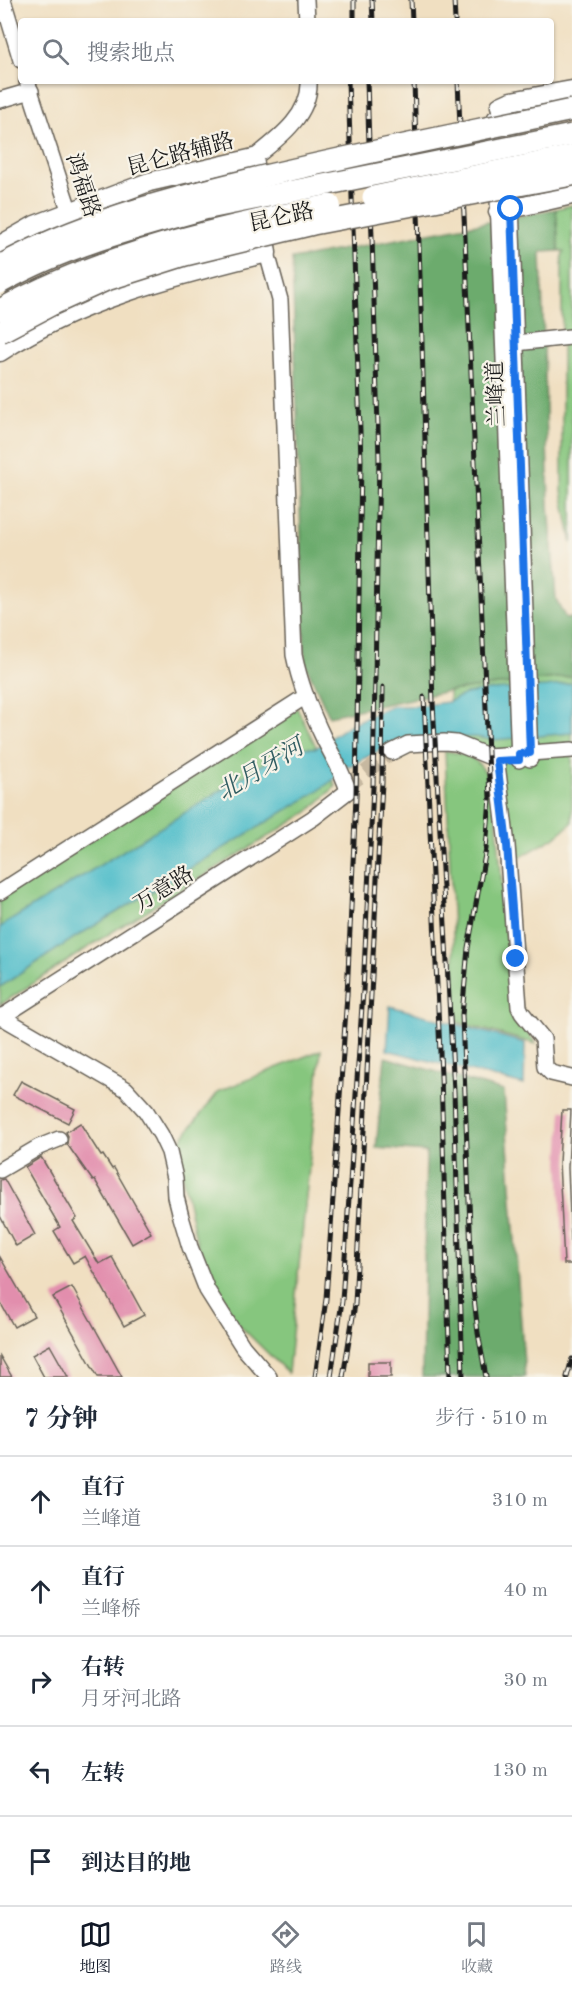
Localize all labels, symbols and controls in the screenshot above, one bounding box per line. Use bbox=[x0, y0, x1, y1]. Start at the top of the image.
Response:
search box bbox=[18, 18, 554, 84]
icon: search bbox=[39, 35, 72, 68]
text: 搜索地点 bbox=[87, 43, 175, 65]
street label: 昆仑路辅路 bbox=[124, 128, 236, 180]
street label: 鸿福路 bbox=[61, 150, 105, 220]
route start bbox=[497, 195, 523, 221]
street label: 昆仑路 bbox=[246, 198, 316, 236]
street label: 兰峰道 bbox=[483, 361, 509, 427]
water label: 北月牙河 bbox=[213, 732, 312, 806]
street label: 万意路 bbox=[129, 861, 198, 917]
route end bbox=[502, 945, 528, 971]
text: 7 分钟 bbox=[24, 1407, 98, 1433]
text: 步行 · 510 m bbox=[435, 1409, 548, 1429]
text: 直行 bbox=[81, 1477, 125, 1499]
icon: ahead bbox=[24, 1485, 57, 1518]
text: 310 m bbox=[492, 1491, 548, 1511]
text: 兰峰道 bbox=[81, 1510, 141, 1530]
text: 直行 bbox=[81, 1567, 125, 1589]
icon: ahead bbox=[24, 1575, 57, 1608]
text: 40 m bbox=[503, 1581, 548, 1601]
text: 兰峰桥 bbox=[81, 1600, 141, 1620]
text: 右转 bbox=[81, 1657, 125, 1679]
icon: right bbox=[24, 1665, 57, 1698]
text: 30 m bbox=[503, 1671, 548, 1691]
text: 月牙河北路 bbox=[81, 1690, 181, 1710]
icon: left bbox=[24, 1755, 57, 1788]
text: 130 m bbox=[492, 1761, 548, 1781]
text: 左转 bbox=[81, 1763, 125, 1785]
icon: arrive bbox=[24, 1845, 57, 1878]
text: 到达目的地 bbox=[81, 1853, 191, 1875]
tab: 地图 bbox=[79, 1918, 112, 1978]
tab: 路线 bbox=[269, 1918, 302, 1978]
tab: 收藏 bbox=[460, 1918, 493, 1978]

